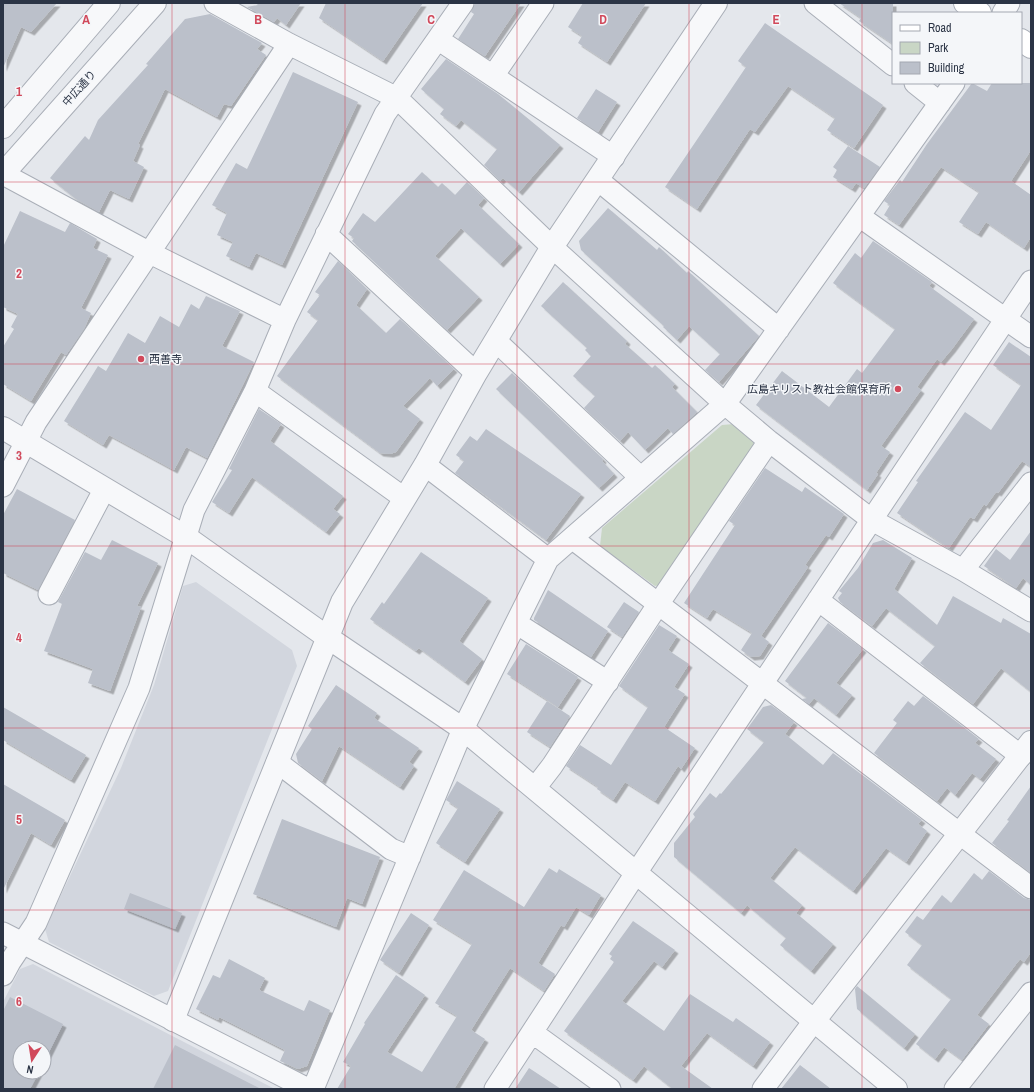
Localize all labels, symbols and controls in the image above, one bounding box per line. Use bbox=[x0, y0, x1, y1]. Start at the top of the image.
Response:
text: A bbox=[82, 11, 90, 28]
text: B bbox=[254, 11, 262, 28]
text: C bbox=[427, 11, 435, 28]
text: D bbox=[599, 11, 607, 28]
text: E bbox=[772, 11, 780, 28]
legend bbox=[892, 12, 1022, 84]
text: Road bbox=[928, 20, 952, 36]
text: Park bbox=[928, 40, 948, 56]
text: Building bbox=[928, 60, 965, 76]
street label: 中広通り bbox=[59, 67, 99, 109]
text: 1 bbox=[16, 83, 22, 100]
text: 2 bbox=[16, 265, 22, 282]
place label: 西善寺 bbox=[149, 352, 182, 366]
marker: 西善寺 bbox=[136, 354, 146, 364]
place label: 広島キリスト教社会館保育所 bbox=[747, 382, 891, 396]
marker: 広島キリスト教社会館保育所 bbox=[893, 384, 903, 394]
text: 3 bbox=[16, 447, 22, 464]
text: 4 bbox=[16, 629, 22, 646]
text: 5 bbox=[16, 811, 22, 828]
text: 6 bbox=[16, 993, 22, 1010]
north arrow bbox=[12, 1040, 52, 1080]
text: N bbox=[25, 1062, 35, 1077]

